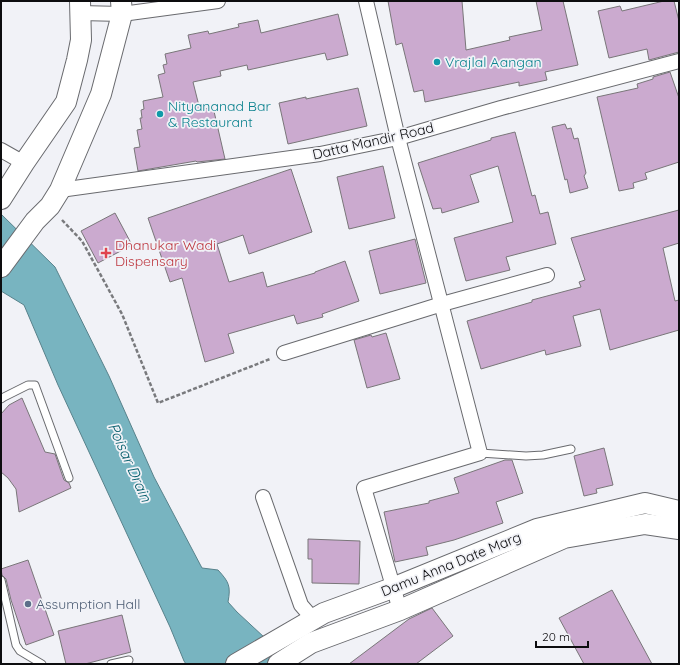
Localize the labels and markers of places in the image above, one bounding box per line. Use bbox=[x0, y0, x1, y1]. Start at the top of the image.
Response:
place label: Vrajlal Aangan bbox=[445, 53, 542, 71]
marker: Vrajlal Aangan bbox=[432, 57, 442, 67]
place label: Nityananad Bar & Restaurant bbox=[168, 97, 271, 131]
marker: Nityananad Bar & Restaurant bbox=[155, 109, 165, 119]
place label: Dhanukar Wadi Dispensary bbox=[115, 236, 216, 270]
marker: Dhanukar Wadi Dispensary bbox=[100, 247, 112, 259]
place label: Assumption Hall bbox=[36, 595, 141, 613]
marker: Assumption Hall bbox=[23, 599, 33, 609]

